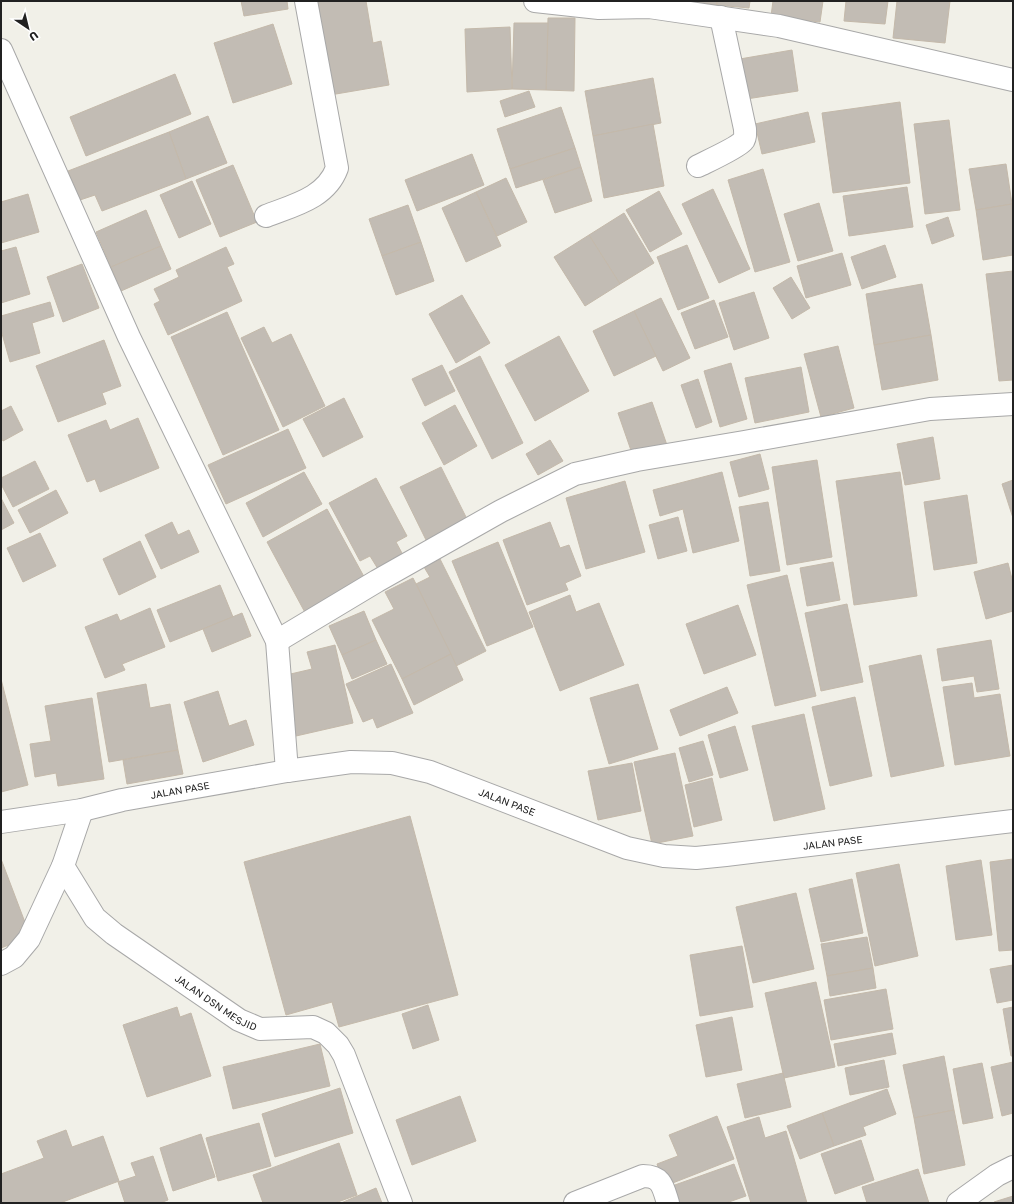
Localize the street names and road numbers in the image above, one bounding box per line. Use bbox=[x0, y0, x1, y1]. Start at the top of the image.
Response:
street label: JALAN PASE bbox=[150, 779, 210, 801]
street label: JALAN PASE bbox=[477, 785, 537, 818]
street label: JALAN PASE bbox=[802, 833, 863, 852]
street label: JALAN DSN MESJID bbox=[173, 972, 259, 1033]

